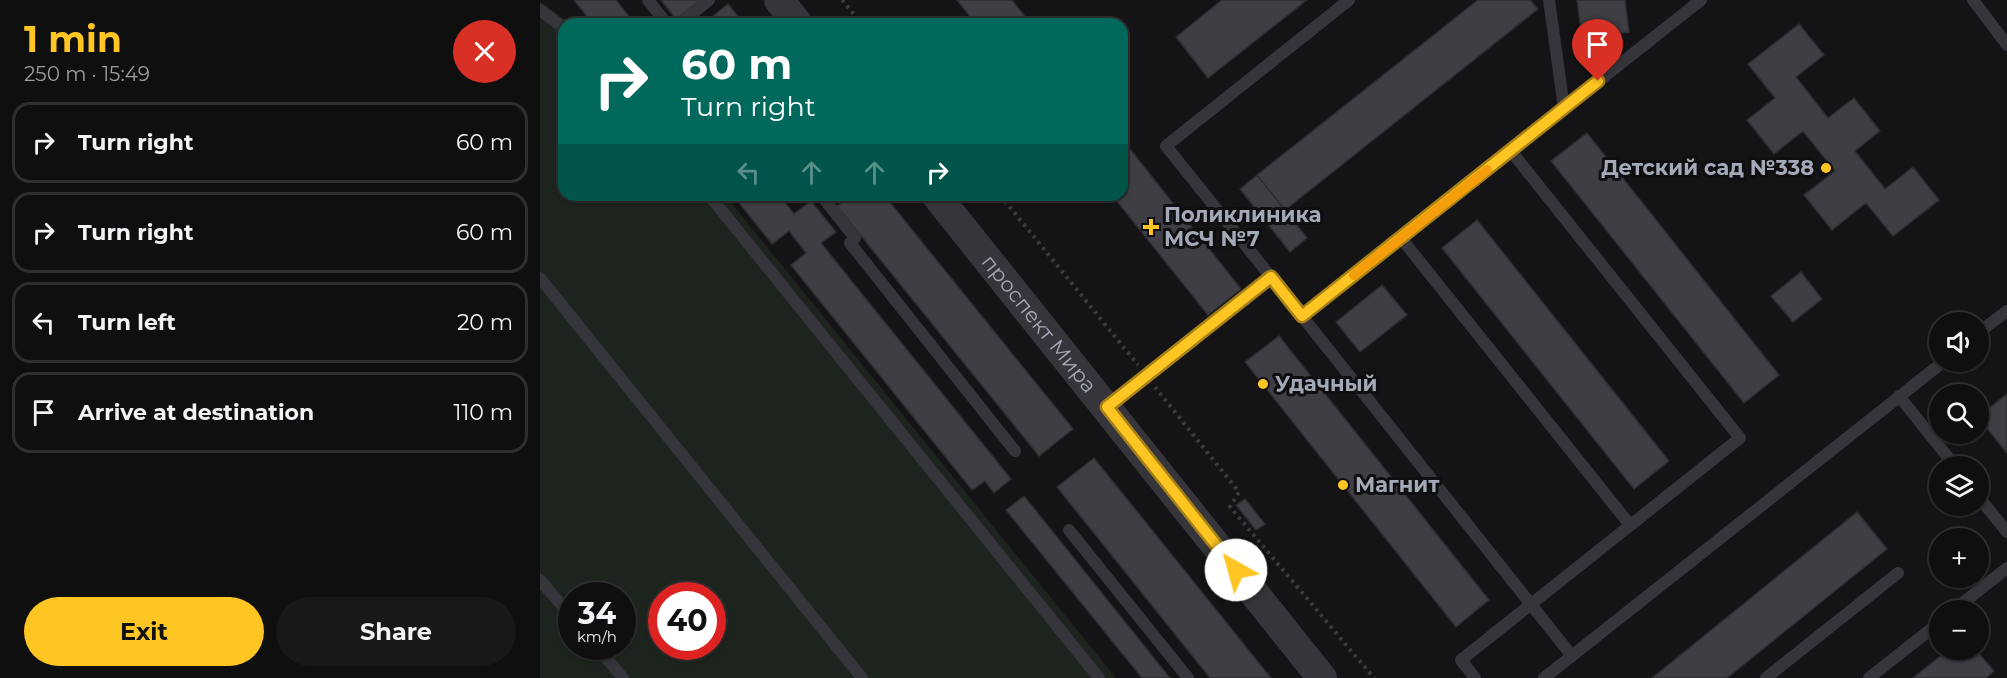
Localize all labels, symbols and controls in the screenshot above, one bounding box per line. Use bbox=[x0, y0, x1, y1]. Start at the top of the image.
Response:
text: 1 min bbox=[24, 17, 122, 61]
pin bbox=[1572, 19, 1623, 81]
button: close bbox=[453, 20, 516, 83]
icon: arrive bbox=[1581, 28, 1614, 61]
text: 60 m bbox=[681, 38, 792, 90]
icon: right bbox=[582, 42, 660, 120]
text: 250 m · 15:49 bbox=[24, 62, 150, 86]
text: Turn right bbox=[681, 90, 816, 123]
icon: right bbox=[27, 126, 60, 159]
text: Turn right bbox=[78, 129, 193, 156]
text: 60 m bbox=[456, 129, 513, 156]
place label: Детский сад №338 bbox=[1601, 155, 1814, 180]
icon: left bbox=[732, 156, 765, 189]
icon: ahead bbox=[795, 156, 828, 189]
icon: ahead bbox=[858, 156, 891, 189]
icon: right bbox=[921, 156, 954, 189]
marker: Детский сад №338 bbox=[1819, 161, 1833, 175]
place label: Поликлиника МСЧ №7 bbox=[1164, 202, 1321, 251]
icon: right bbox=[27, 216, 60, 249]
marker: Поликлиника МСЧ №7 bbox=[1142, 218, 1160, 236]
text: Turn right bbox=[78, 219, 193, 246]
text: 60 m bbox=[456, 219, 513, 246]
street label: проспект Мира bbox=[977, 250, 1102, 398]
icon: left bbox=[27, 306, 60, 339]
text: Turn left bbox=[78, 309, 176, 336]
text: 20 m bbox=[457, 309, 513, 336]
map controls bbox=[1929, 312, 1989, 660]
button: sound bbox=[1929, 312, 1989, 372]
place label: Удачный bbox=[1275, 371, 1378, 396]
marker: Удачный bbox=[1256, 377, 1270, 391]
button: search bbox=[1929, 384, 1989, 444]
icon: arrive bbox=[27, 396, 60, 429]
text: Arrive at destination bbox=[78, 399, 314, 426]
text: 110 m bbox=[453, 399, 513, 426]
button: layers bbox=[1929, 456, 1989, 516]
place label: Магнит bbox=[1355, 472, 1440, 497]
marker: Магнит bbox=[1336, 478, 1350, 492]
button: + bbox=[1929, 528, 1989, 588]
position arrow bbox=[1204, 538, 1268, 602]
speed limit sign: 40 bbox=[648, 582, 726, 660]
text: 34 bbox=[578, 595, 616, 632]
button: Exit bbox=[24, 597, 264, 666]
button: Share bbox=[276, 597, 516, 666]
button: − bbox=[1929, 600, 1989, 660]
text: km/h bbox=[577, 627, 617, 646]

